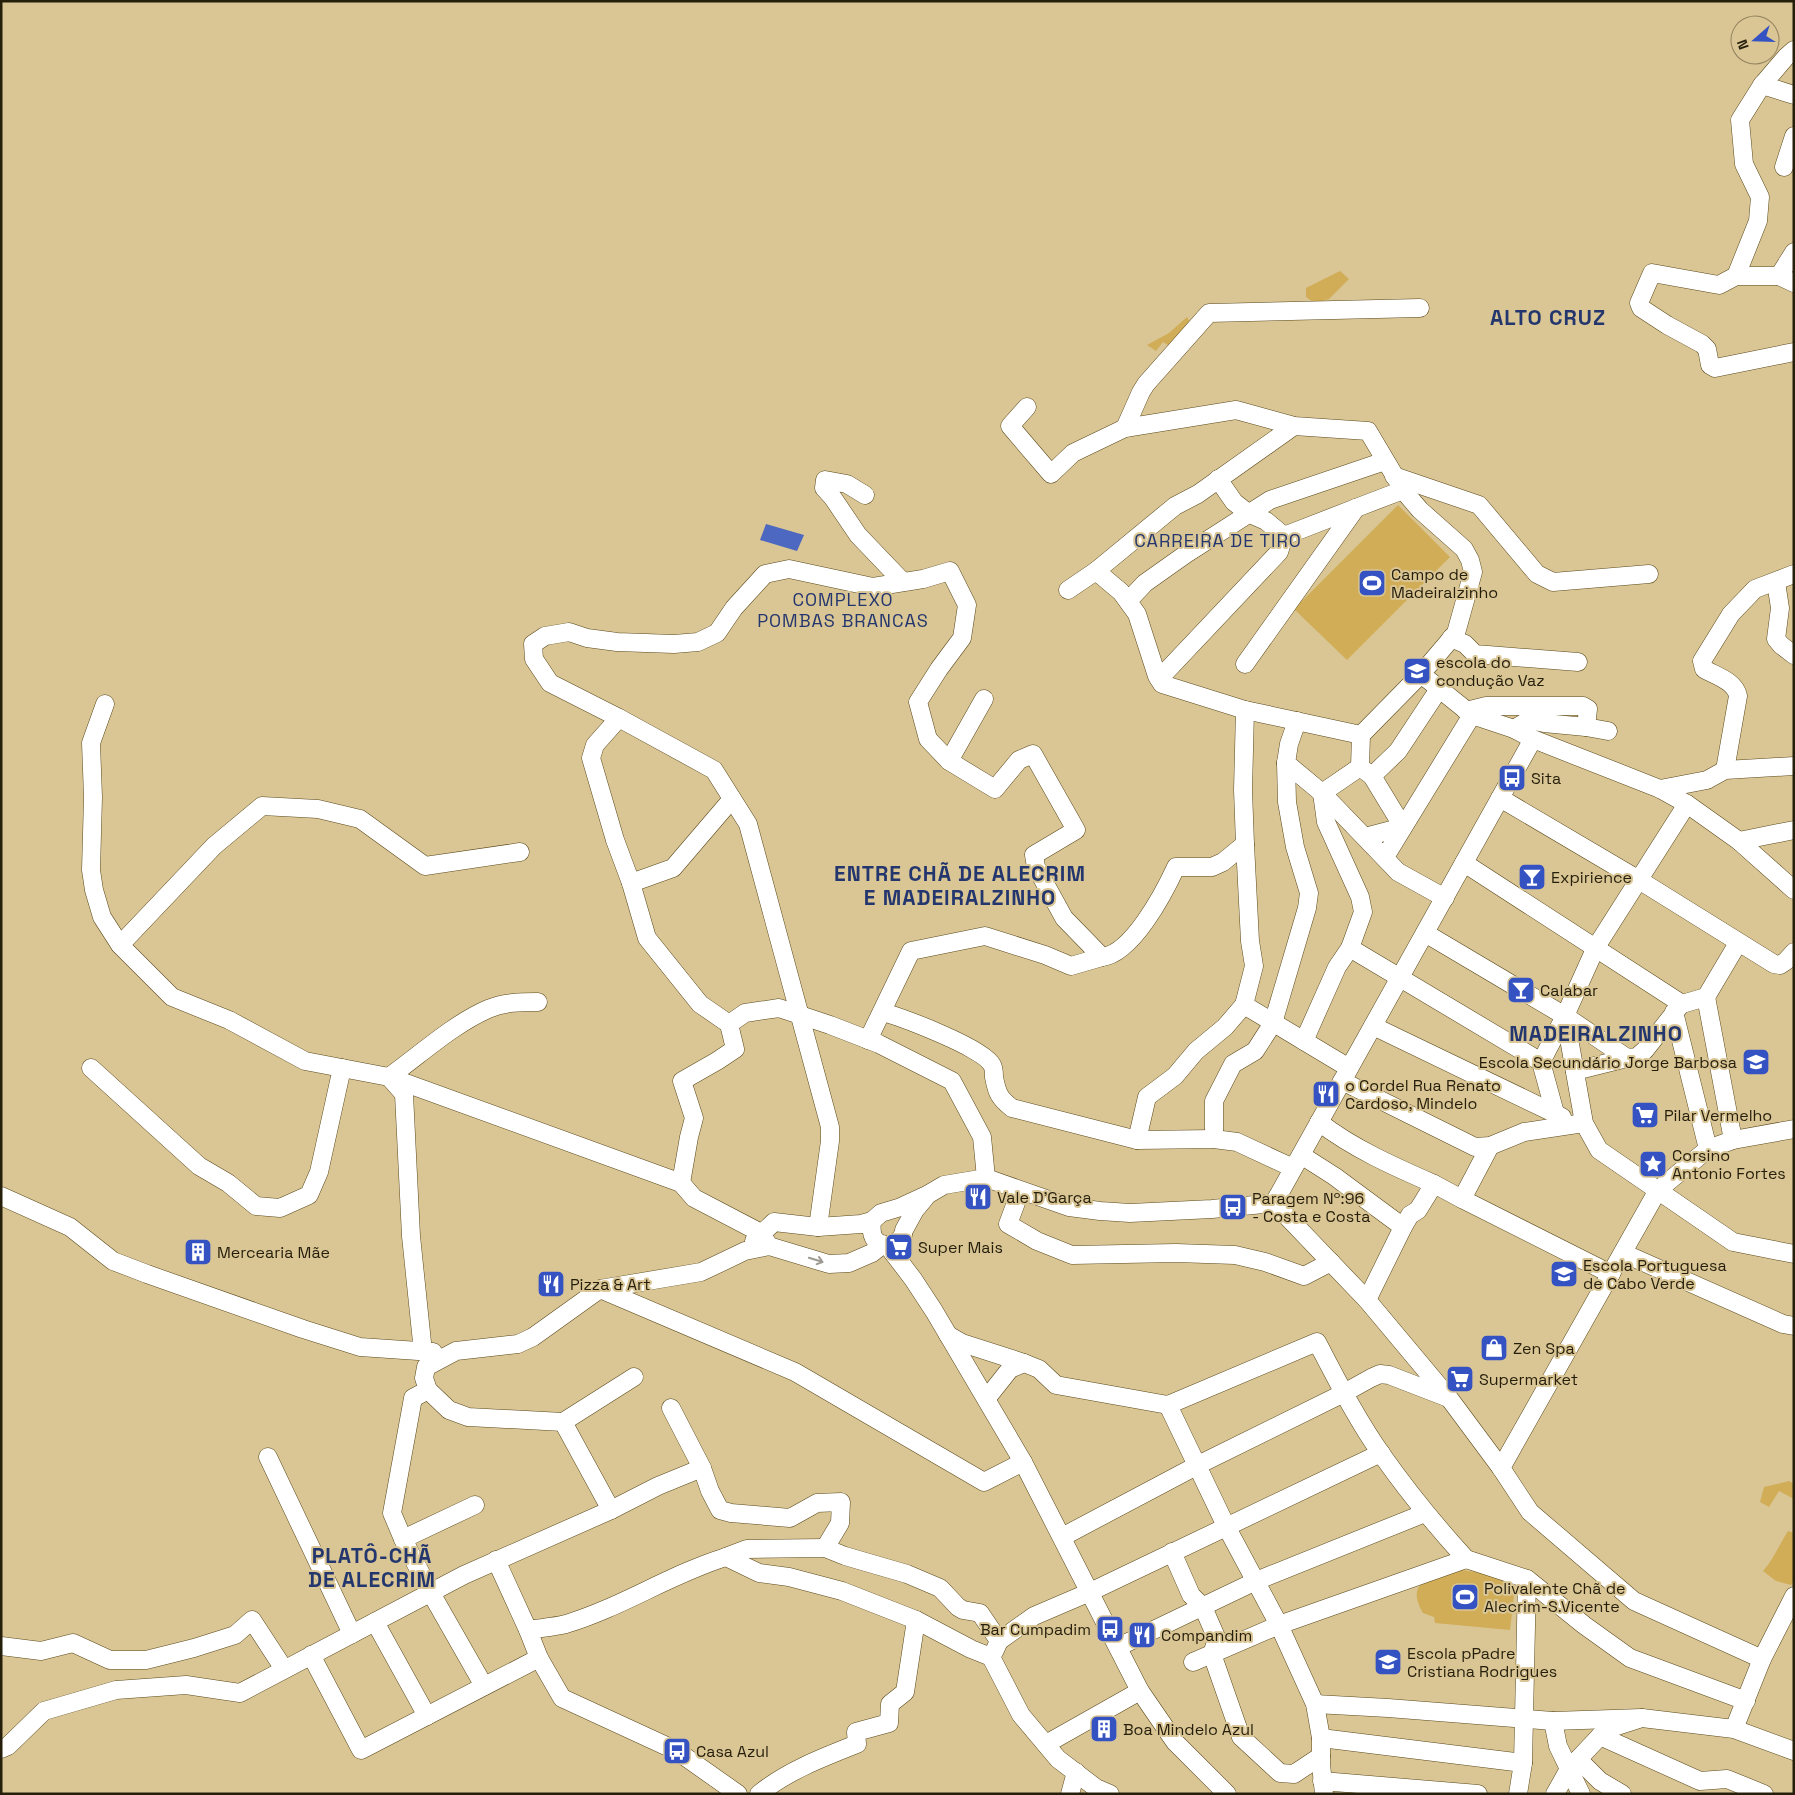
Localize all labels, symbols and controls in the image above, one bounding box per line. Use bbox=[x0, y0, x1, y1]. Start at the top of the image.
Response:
north arrow bbox=[1730, 15, 1780, 65]
text: N bbox=[1733, 37, 1753, 52]
district label: ALTO CRUZ bbox=[1490, 304, 1606, 331]
district label: CARREIRA DE TIRO bbox=[1134, 529, 1302, 552]
place label: Campo de Madeiralzinho bbox=[1391, 564, 1498, 603]
sports icon: Campo de Madeiralzinho bbox=[1357, 568, 1387, 598]
district label: COMPLEXO POMBAS BRANCAS bbox=[757, 588, 929, 632]
place label: escola do condução Vaz bbox=[1436, 652, 1545, 691]
school or university icon: escola do condução Vaz bbox=[1402, 656, 1432, 686]
bus stop icon: Sita bbox=[1497, 763, 1527, 793]
place label: Sita bbox=[1531, 768, 1561, 789]
district label: ENTRE CHÃ DE ALECRIM E MADEIRALZINHO bbox=[834, 860, 1086, 911]
bar icon: Expirience bbox=[1517, 862, 1547, 892]
place label: Expirience bbox=[1551, 867, 1632, 888]
bar icon: Calabar bbox=[1506, 975, 1536, 1005]
place label: Calabar bbox=[1540, 980, 1598, 1001]
district label: MADEIRALZINHO bbox=[1509, 1020, 1683, 1047]
school or university icon: Escola Secundário Jorge Barbosa bbox=[1741, 1047, 1771, 1077]
place label: Escola Secundário Jorge Barbosa bbox=[1479, 1052, 1737, 1073]
place label: o Cordel Rua Renato Cardoso, Mindelo bbox=[1345, 1075, 1501, 1114]
restaurant icon: o Cordel Rua Renato Cardoso, Mindelo bbox=[1311, 1079, 1341, 1109]
supermarket icon: Pilar Vermelho bbox=[1630, 1100, 1660, 1130]
place label: Pilar Vermelho bbox=[1664, 1105, 1772, 1126]
place label: Corsino Antonio Fortes bbox=[1672, 1145, 1786, 1184]
place icon: Corsino Antonio Fortes bbox=[1638, 1149, 1668, 1179]
restaurant icon: Vale D'Garça bbox=[963, 1182, 993, 1212]
place label: Vale D'Garça bbox=[997, 1187, 1092, 1208]
place label: Paragem Nº:96 - Costa e Costa bbox=[1252, 1188, 1370, 1227]
bus stop icon: Paragem Nº:96 - Costa e Costa bbox=[1218, 1192, 1248, 1222]
supermarket icon: Super Mais bbox=[884, 1232, 914, 1262]
building icon: Mercearia Mãe bbox=[183, 1237, 213, 1267]
place label: Super Mais bbox=[918, 1237, 1003, 1258]
place label: Mercearia Mãe bbox=[217, 1242, 330, 1263]
place label: Escola Portuguesa de Cabo Verde bbox=[1583, 1255, 1727, 1294]
one-way arrow bbox=[807, 1256, 823, 1266]
school or university icon: Escola Portuguesa de Cabo Verde bbox=[1549, 1259, 1579, 1289]
restaurant icon: Pizza & Art bbox=[536, 1269, 566, 1299]
place label: Pizza & Art bbox=[570, 1274, 651, 1295]
shop icon: Zen Spa bbox=[1479, 1333, 1509, 1363]
place label: Zen Spa bbox=[1513, 1338, 1575, 1359]
supermarket icon: Supermarket bbox=[1445, 1364, 1475, 1394]
place label: Supermarket bbox=[1479, 1369, 1578, 1390]
district label: PLATÔ-CHÃ DE ALECRIM bbox=[308, 1542, 436, 1593]
place label: Polivalente Chã de Alecrim-S.Vicente bbox=[1484, 1578, 1625, 1617]
sports icon: Polivalente Chã de Alecrim-S.Vicente bbox=[1450, 1582, 1480, 1612]
bus stop icon: Bar Cumpadim bbox=[1095, 1614, 1125, 1644]
place label: Bar Cumpadim bbox=[980, 1619, 1091, 1640]
restaurant icon: Compandim bbox=[1127, 1620, 1157, 1650]
place label: Compandim bbox=[1161, 1625, 1252, 1646]
place label: Escola pPadre Cristiana Rodrigues bbox=[1407, 1643, 1557, 1682]
school or university icon: Escola pPadre Cristiana Rodrigues bbox=[1373, 1647, 1403, 1677]
building icon: Boa Mindelo Azul bbox=[1089, 1714, 1119, 1744]
place label: Boa Mindelo Azul bbox=[1123, 1719, 1254, 1740]
bus stop icon: Casa Azul bbox=[662, 1736, 692, 1766]
place label: Casa Azul bbox=[696, 1741, 769, 1762]

